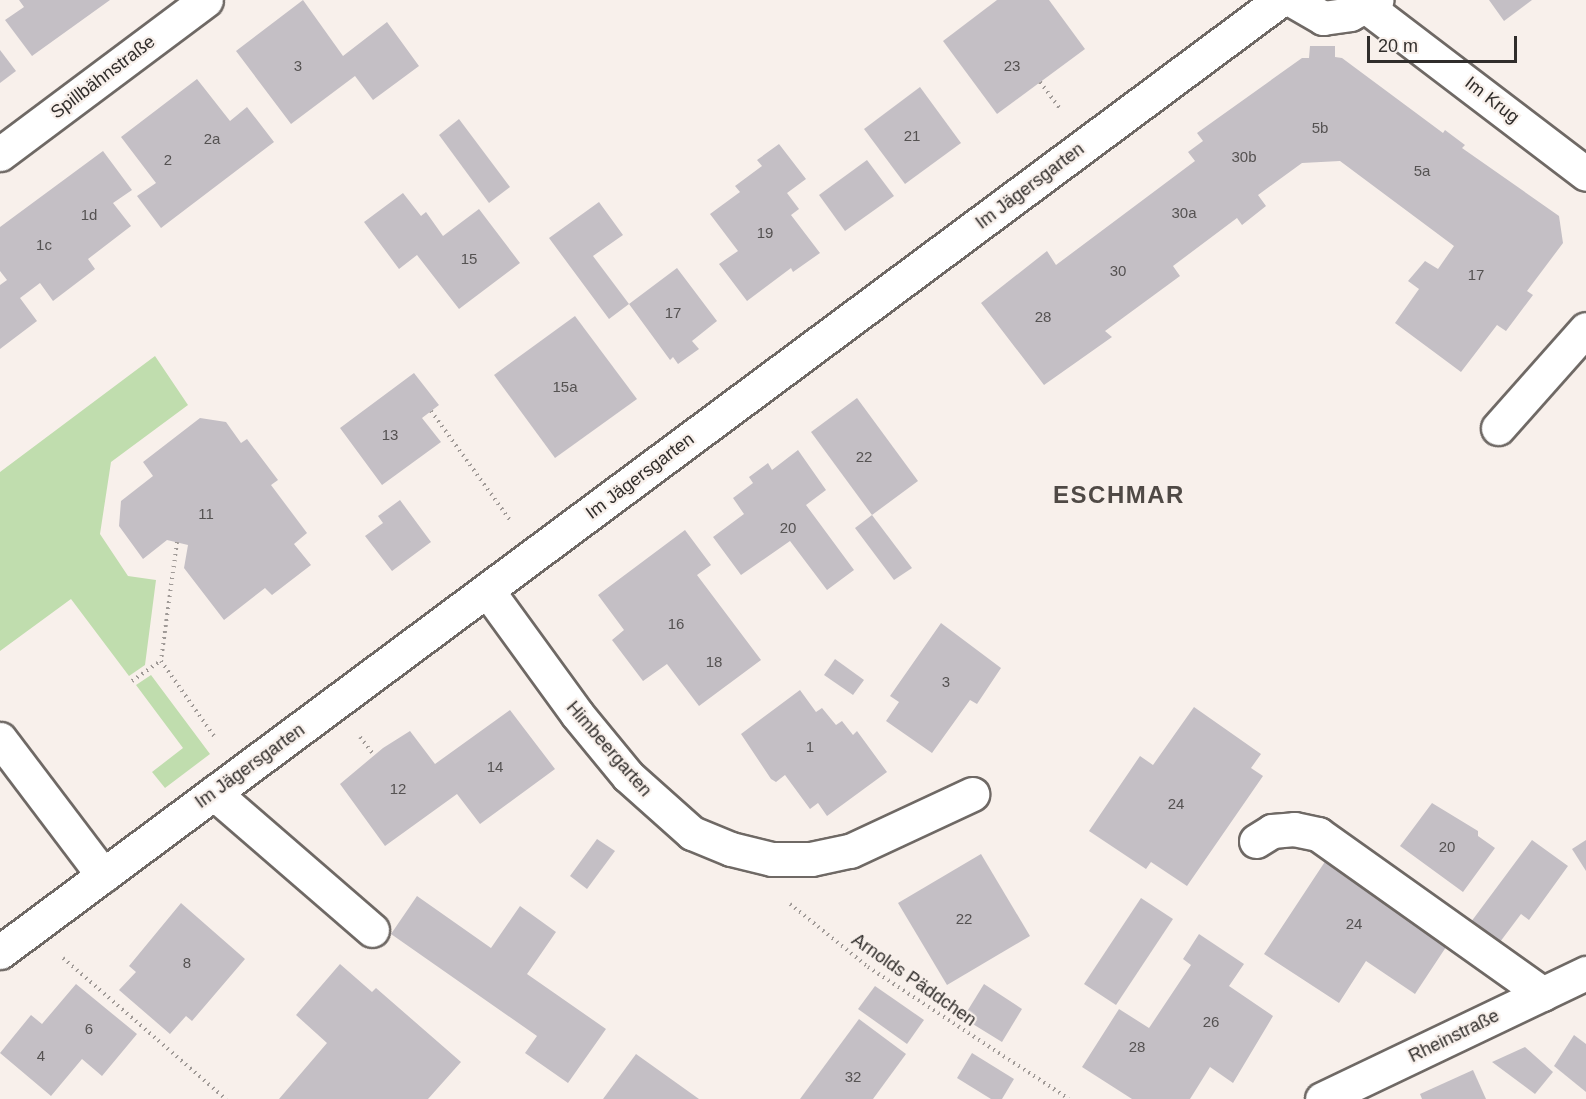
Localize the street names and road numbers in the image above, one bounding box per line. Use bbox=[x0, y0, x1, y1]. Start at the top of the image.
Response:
street label: Spillbähnstraße bbox=[47, 31, 159, 123]
street label: Im Krug bbox=[1461, 72, 1523, 128]
street label: Im Jägersgarten bbox=[972, 138, 1088, 234]
street label: Im Jägersgarten bbox=[582, 428, 698, 524]
street label: Himbeergarten bbox=[562, 697, 656, 801]
street label: Im Jägersgarten bbox=[191, 719, 309, 813]
street label: Arnolds Päddchen bbox=[848, 929, 980, 1031]
street label: Rheinstraße bbox=[1405, 1005, 1503, 1067]

